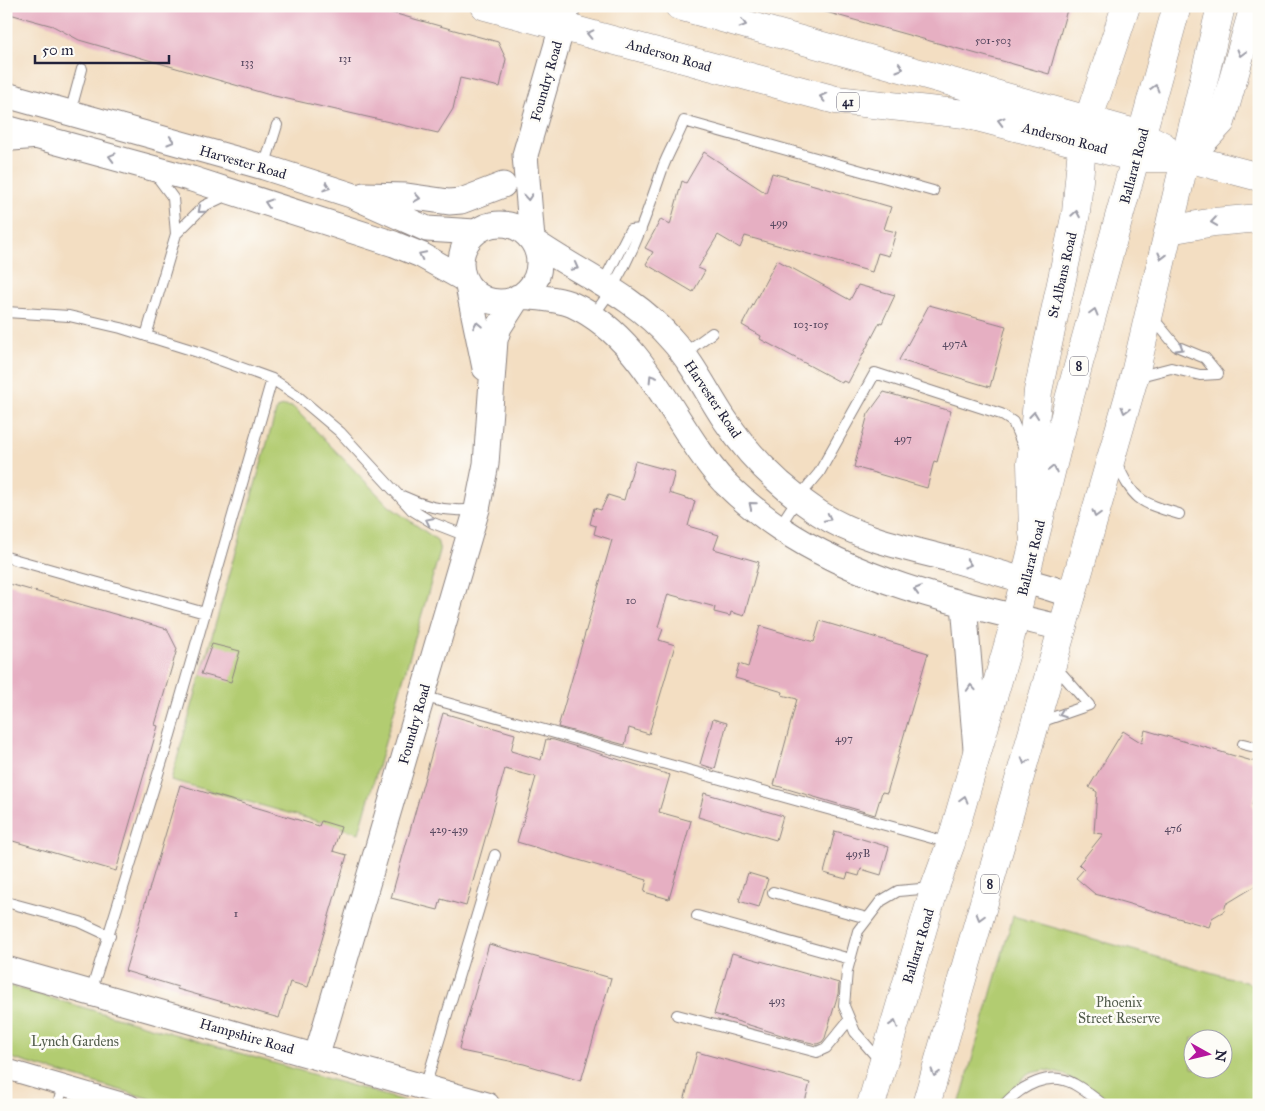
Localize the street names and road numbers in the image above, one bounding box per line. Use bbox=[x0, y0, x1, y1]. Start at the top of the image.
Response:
street label: Anderson Road bbox=[623, 35, 713, 76]
street label: Foundry Road bbox=[527, 39, 566, 123]
road number: 41 bbox=[837, 92, 859, 111]
street label: Anderson Road bbox=[1019, 119, 1109, 158]
street label: Ballarat Road bbox=[1116, 126, 1153, 206]
street label: Harvester Road bbox=[197, 142, 288, 183]
street label: St Albans Road bbox=[1044, 231, 1081, 320]
road number: 8 bbox=[1070, 356, 1088, 376]
street label: Harvester Road bbox=[680, 357, 745, 441]
street label: Ballarat Road bbox=[1014, 518, 1049, 598]
street label: Foundry Road bbox=[395, 682, 434, 766]
road number: 8 bbox=[981, 874, 999, 894]
street label: Ballarat Road bbox=[899, 907, 938, 986]
street label: Hampshire Road bbox=[198, 1015, 296, 1058]

